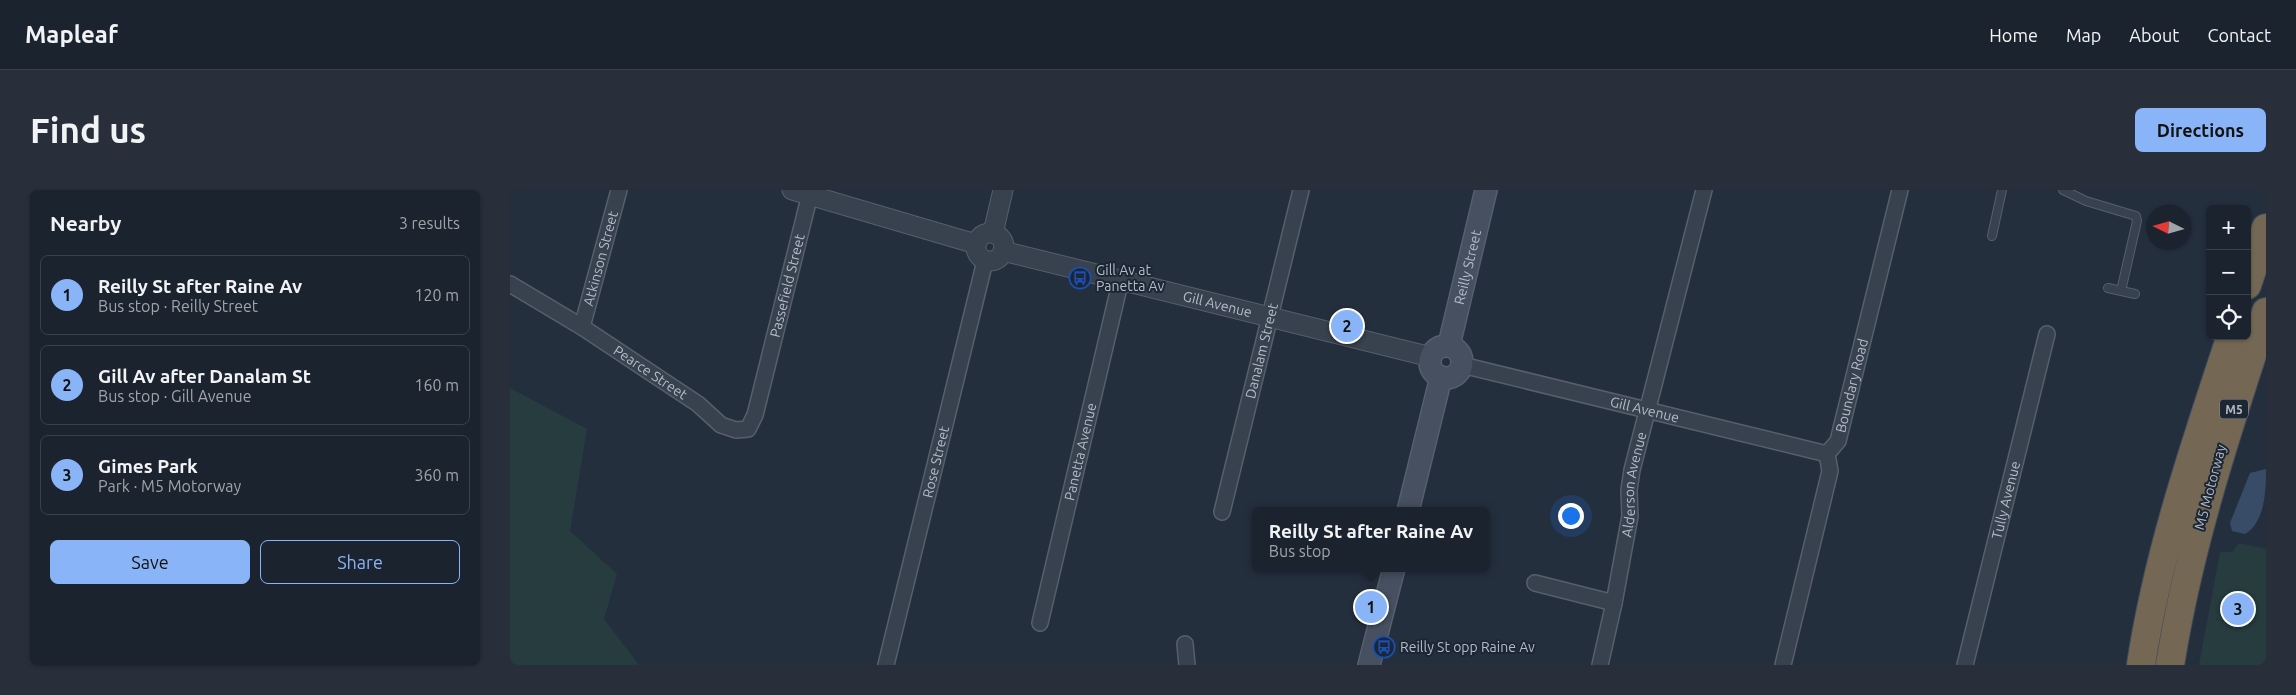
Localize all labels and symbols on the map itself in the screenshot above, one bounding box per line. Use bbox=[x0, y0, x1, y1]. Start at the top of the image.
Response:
north arrow bbox=[2146, 205, 2191, 250]
street label: Atkinson Street bbox=[580, 209, 621, 308]
street label: Reilly Street bbox=[1451, 228, 1484, 306]
street label: Passefield Street bbox=[767, 232, 808, 339]
place label: Gill Av at Panetta Av bbox=[1096, 262, 1164, 294]
bus stop icon: Gill Av at Panetta Av bbox=[1068, 266, 1092, 290]
street label: Gill Avenue bbox=[1181, 288, 1254, 320]
street label: Danalam Street bbox=[1242, 301, 1281, 400]
pin: 2 bbox=[1331, 307, 1363, 345]
street label: Boundary Road bbox=[1832, 337, 1871, 434]
street label: Pearce Street bbox=[611, 342, 691, 403]
street label: Gill Avenue bbox=[1609, 393, 1681, 426]
road number: M5 bbox=[2220, 400, 2248, 418]
street label: Panetta Avenue bbox=[1061, 401, 1100, 502]
street label: Rose Street bbox=[919, 424, 952, 499]
street label: Alderson Avenue bbox=[1618, 430, 1649, 538]
street label: M5 Motorway bbox=[2191, 442, 2229, 531]
street label: Tully Avenue bbox=[1989, 459, 2023, 541]
your location bbox=[1558, 503, 1584, 529]
pin: 1 bbox=[1355, 588, 1387, 626]
pin: 3 bbox=[2222, 590, 2254, 628]
bus stop icon: Reilly St opp Raine Av bbox=[1372, 635, 1396, 659]
place label: Reilly St opp Raine Av bbox=[1400, 639, 1535, 655]

